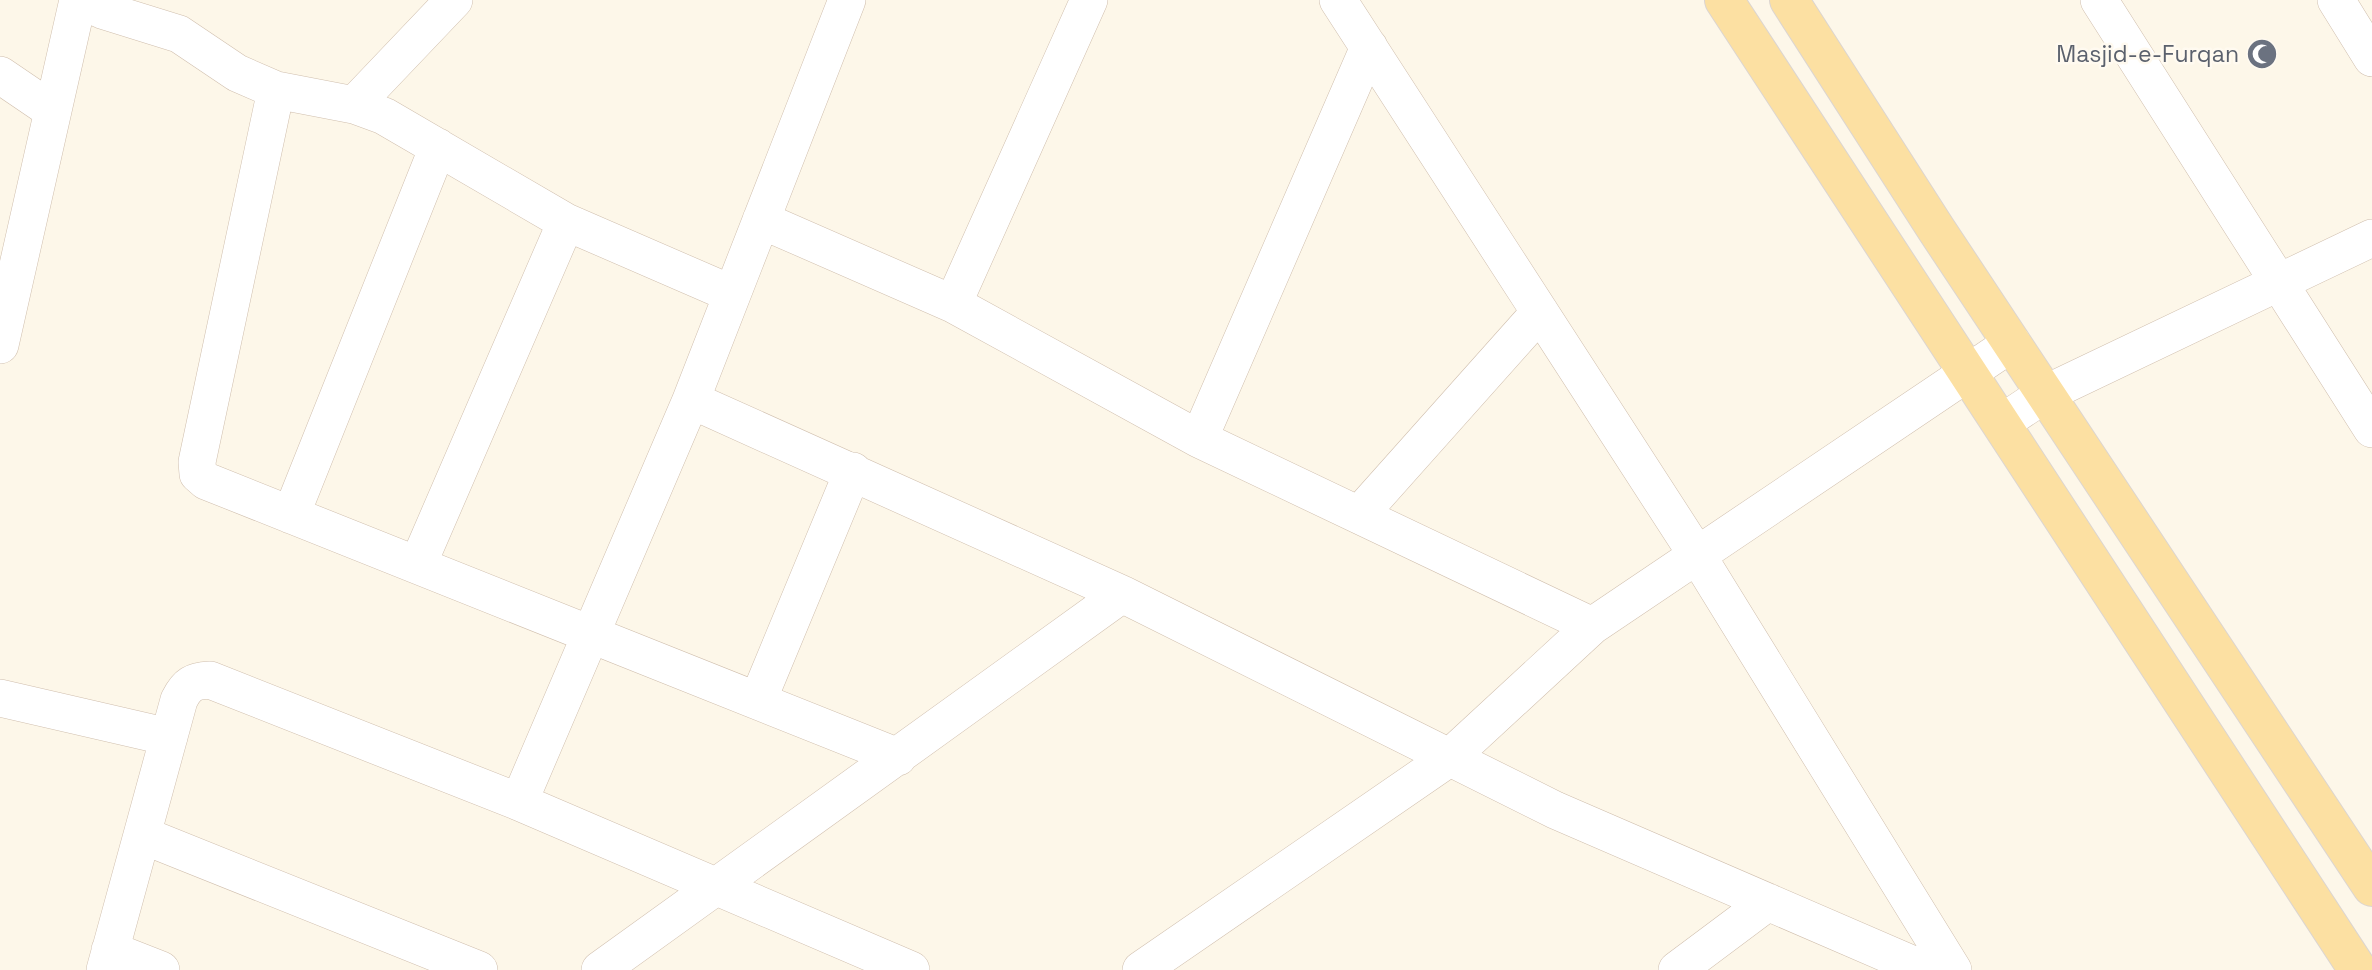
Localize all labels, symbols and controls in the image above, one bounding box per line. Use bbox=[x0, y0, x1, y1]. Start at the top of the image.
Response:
mosque icon: Masjid-e-Furqan bbox=[2245, 37, 2279, 71]
place label: Masjid-e-Furqan bbox=[2056, 39, 2239, 69]

